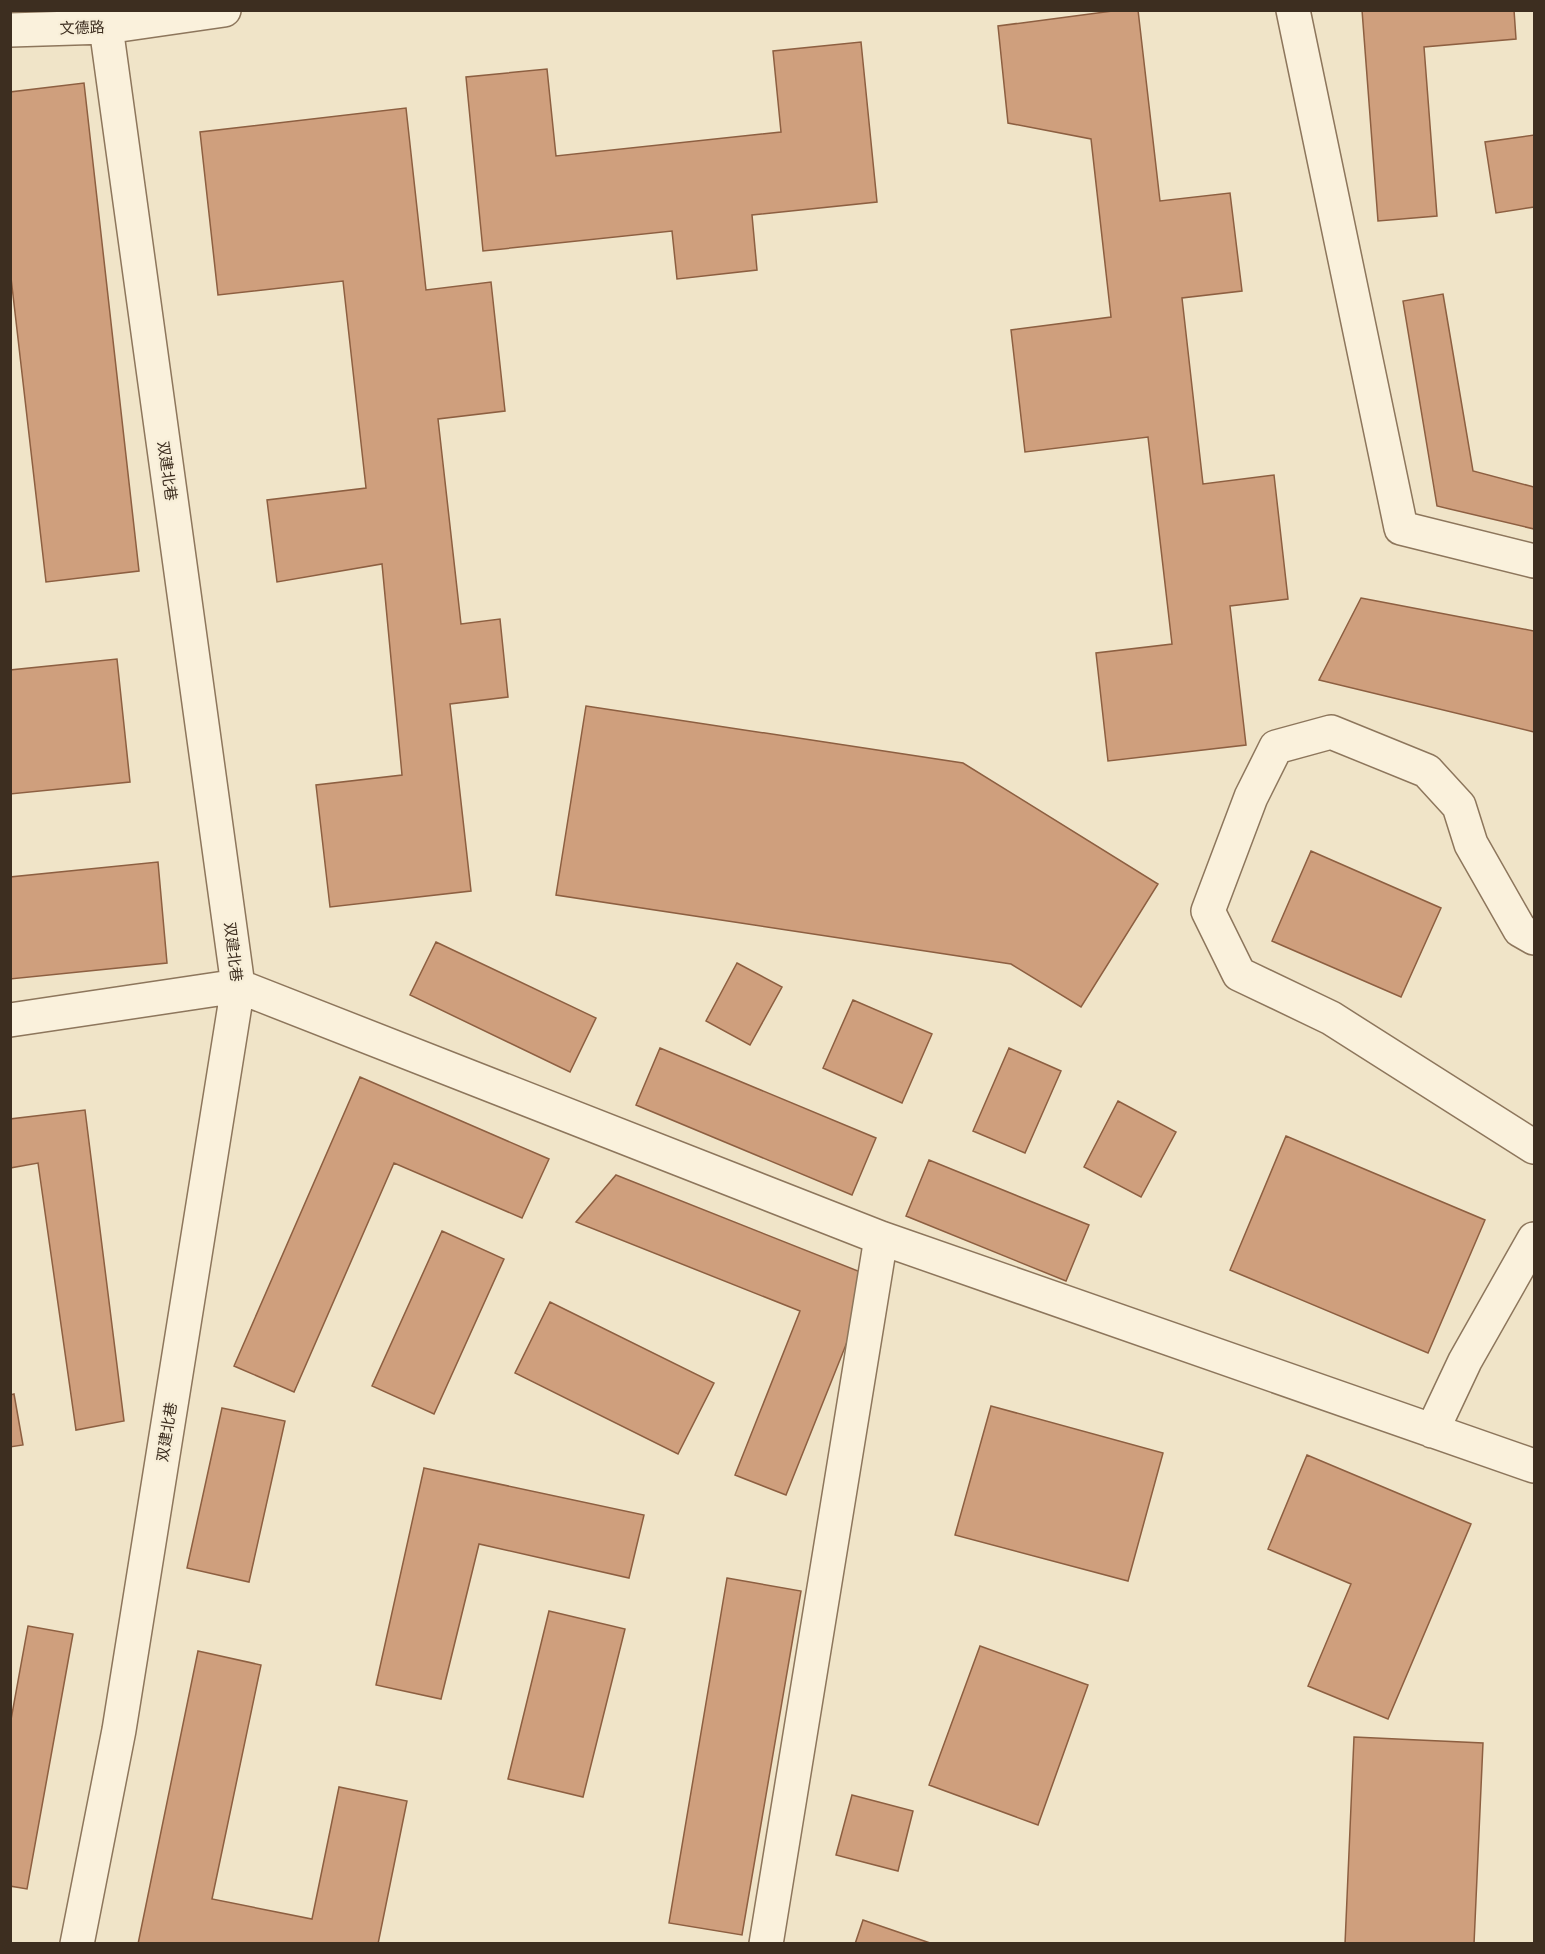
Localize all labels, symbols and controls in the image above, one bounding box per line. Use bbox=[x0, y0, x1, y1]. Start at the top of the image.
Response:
street label: 文德路 bbox=[59, 15, 105, 38]
street label: 双建北巷 bbox=[154, 440, 183, 502]
street label: 双建北巷 bbox=[220, 921, 249, 983]
street label: 双建北巷 bbox=[150, 1400, 181, 1463]

